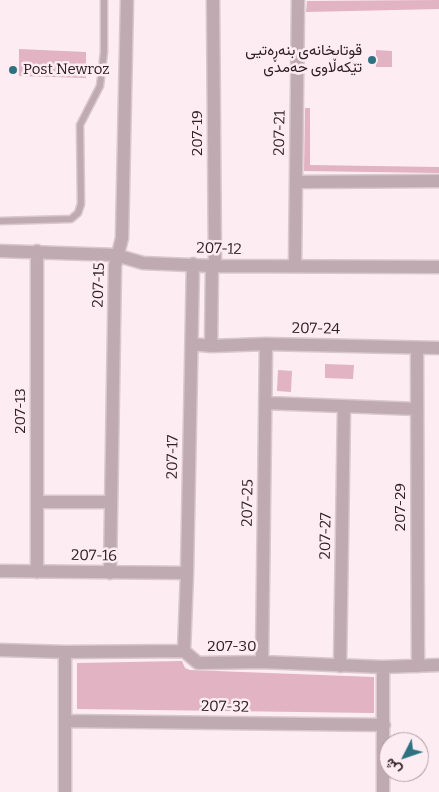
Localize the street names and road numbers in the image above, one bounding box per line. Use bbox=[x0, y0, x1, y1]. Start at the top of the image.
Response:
street label: 207-19 bbox=[189, 110, 207, 156]
street label: 207-21 bbox=[271, 110, 289, 156]
street label: 207-12 bbox=[196, 239, 242, 259]
street label: 207-15 bbox=[89, 262, 109, 308]
street label: 207-24 bbox=[292, 320, 340, 338]
street label: 207-13 bbox=[12, 388, 30, 434]
street label: 207-17 bbox=[164, 435, 182, 479]
street label: 207-25 bbox=[239, 479, 257, 527]
street label: 207-29 bbox=[392, 483, 410, 531]
street label: 207-27 bbox=[317, 512, 335, 560]
street label: 207-16 bbox=[71, 547, 117, 565]
street label: 207-30 bbox=[207, 638, 257, 656]
street label: 207-32 bbox=[201, 698, 249, 716]

